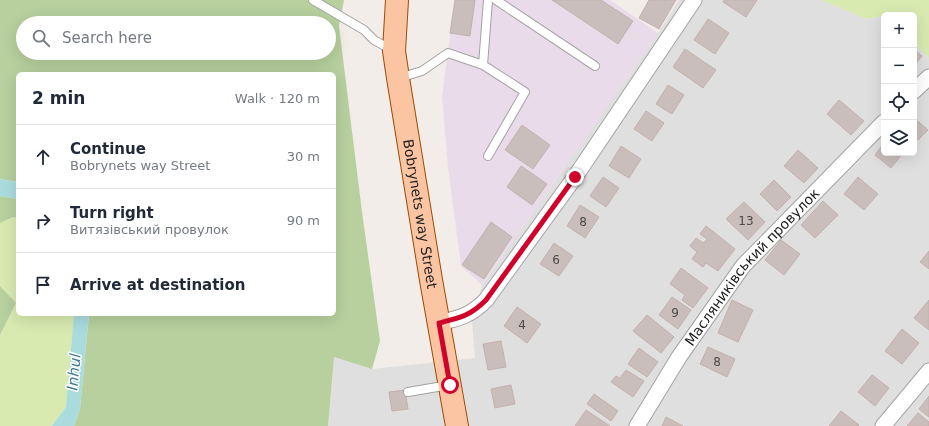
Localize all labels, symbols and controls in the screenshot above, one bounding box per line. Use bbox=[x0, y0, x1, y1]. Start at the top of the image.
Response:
map controls bbox=[881, 12, 917, 156]
button: + bbox=[881, 12, 917, 48]
search box bbox=[16, 16, 336, 60]
icon: search bbox=[30, 27, 52, 49]
text: Search here bbox=[62, 29, 152, 47]
button: − bbox=[881, 48, 917, 84]
button: locate bbox=[881, 84, 917, 120]
text: 2 min bbox=[32, 88, 85, 108]
text: Walk · 120 m bbox=[235, 91, 320, 106]
button: layers bbox=[881, 120, 917, 156]
street label: Bobrynets way Street bbox=[400, 138, 440, 290]
text: Continue bbox=[70, 140, 146, 158]
icon: ahead bbox=[32, 146, 54, 168]
text: 30 m bbox=[287, 149, 320, 164]
text: Bobrynets way Street bbox=[70, 158, 210, 173]
route end bbox=[566, 168, 584, 186]
street label: Масляниківський провулок bbox=[682, 185, 822, 349]
text: Turn right bbox=[70, 204, 154, 222]
icon: right bbox=[32, 210, 54, 232]
text: 90 m bbox=[287, 213, 320, 228]
house number: 13 bbox=[738, 214, 754, 228]
house number: 8 bbox=[579, 215, 587, 229]
text: Витязівський провулок bbox=[70, 222, 229, 237]
house number: 6 bbox=[552, 253, 560, 267]
icon: arrive bbox=[32, 274, 54, 296]
text: Arrive at destination bbox=[70, 276, 245, 294]
house number: 9 bbox=[671, 306, 679, 320]
house number: 4 bbox=[518, 318, 526, 332]
water label: Inhul bbox=[63, 352, 85, 391]
house number: 8 bbox=[713, 355, 721, 369]
route start bbox=[441, 376, 459, 394]

